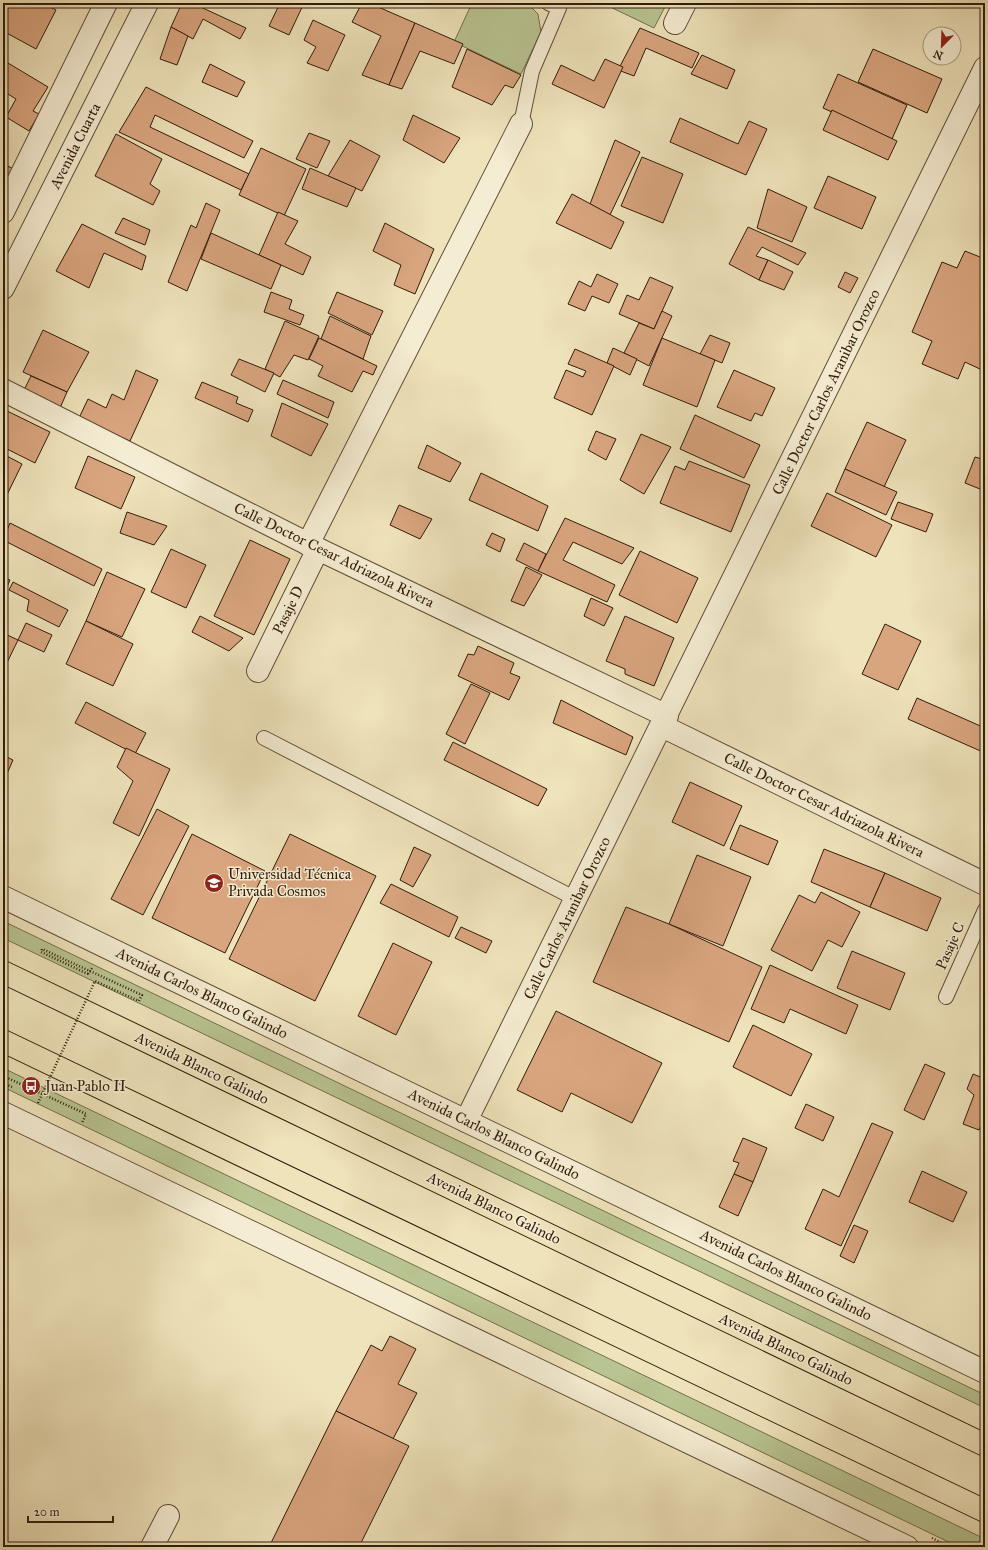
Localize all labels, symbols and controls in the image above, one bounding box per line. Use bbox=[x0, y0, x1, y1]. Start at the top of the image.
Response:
north arrow bbox=[922, 26, 962, 66]
text: N bbox=[931, 47, 945, 63]
street label: Avenida Cuarta bbox=[45, 100, 105, 193]
street label: Calle Doctor Carlos Aranibar Orozco bbox=[768, 286, 884, 498]
street label: Calle Doctor Cesar Adriazola Rivera bbox=[231, 499, 438, 612]
street label: Pasaje D bbox=[269, 583, 307, 637]
street label: Calle Doctor Cesar Adriazola Rivera bbox=[721, 749, 928, 862]
street label: Calle Carlos Aranibar Orozco bbox=[520, 833, 614, 1002]
place label: Universidad Técnica Privada Cosmos bbox=[228, 865, 352, 900]
school or university icon: Universidad Técnica Privada Cosmos bbox=[203, 872, 225, 894]
street label: Pasaje C bbox=[932, 920, 968, 972]
street label: Avenida Carlos Blanco Galindo bbox=[112, 943, 291, 1043]
street label: Avenida Blanco Galindo bbox=[131, 1027, 272, 1108]
bus stop icon: Juan Pablo II bbox=[20, 1075, 42, 1097]
place label: Juan Pablo II bbox=[43, 1077, 126, 1096]
street label: Avenida Carlos Blanco Galindo bbox=[404, 1084, 583, 1184]
street label: Avenida Blanco Galindo bbox=[423, 1167, 564, 1248]
street label: Avenida Carlos Blanco Galindo bbox=[696, 1225, 875, 1325]
street label: Avenida Blanco Galindo bbox=[715, 1308, 856, 1389]
scale bar bbox=[28, 1498, 113, 1524]
text: 20 m bbox=[34, 1505, 60, 1519]

